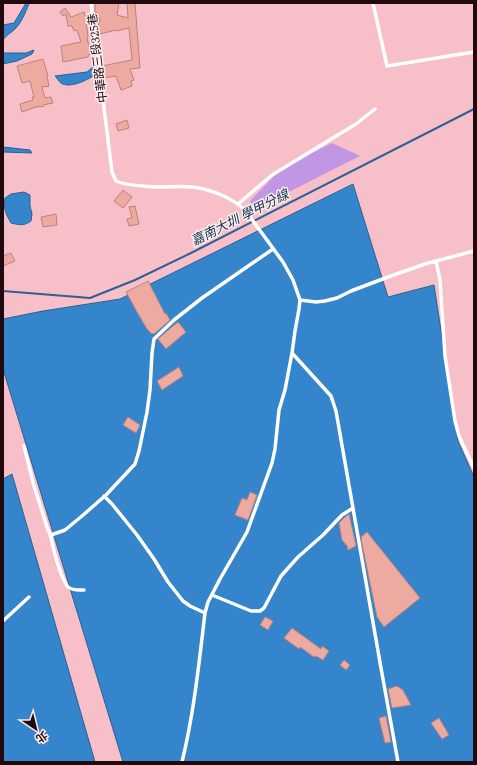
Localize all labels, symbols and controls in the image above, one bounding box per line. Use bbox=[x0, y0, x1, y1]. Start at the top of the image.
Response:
street label: 中華路三段325巷 bbox=[83, 12, 113, 104]
water label: 嘉南大圳 學甲分線 bbox=[188, 184, 294, 251]
north arrow bbox=[16, 709, 56, 749]
text: 北 bbox=[32, 727, 51, 747]

